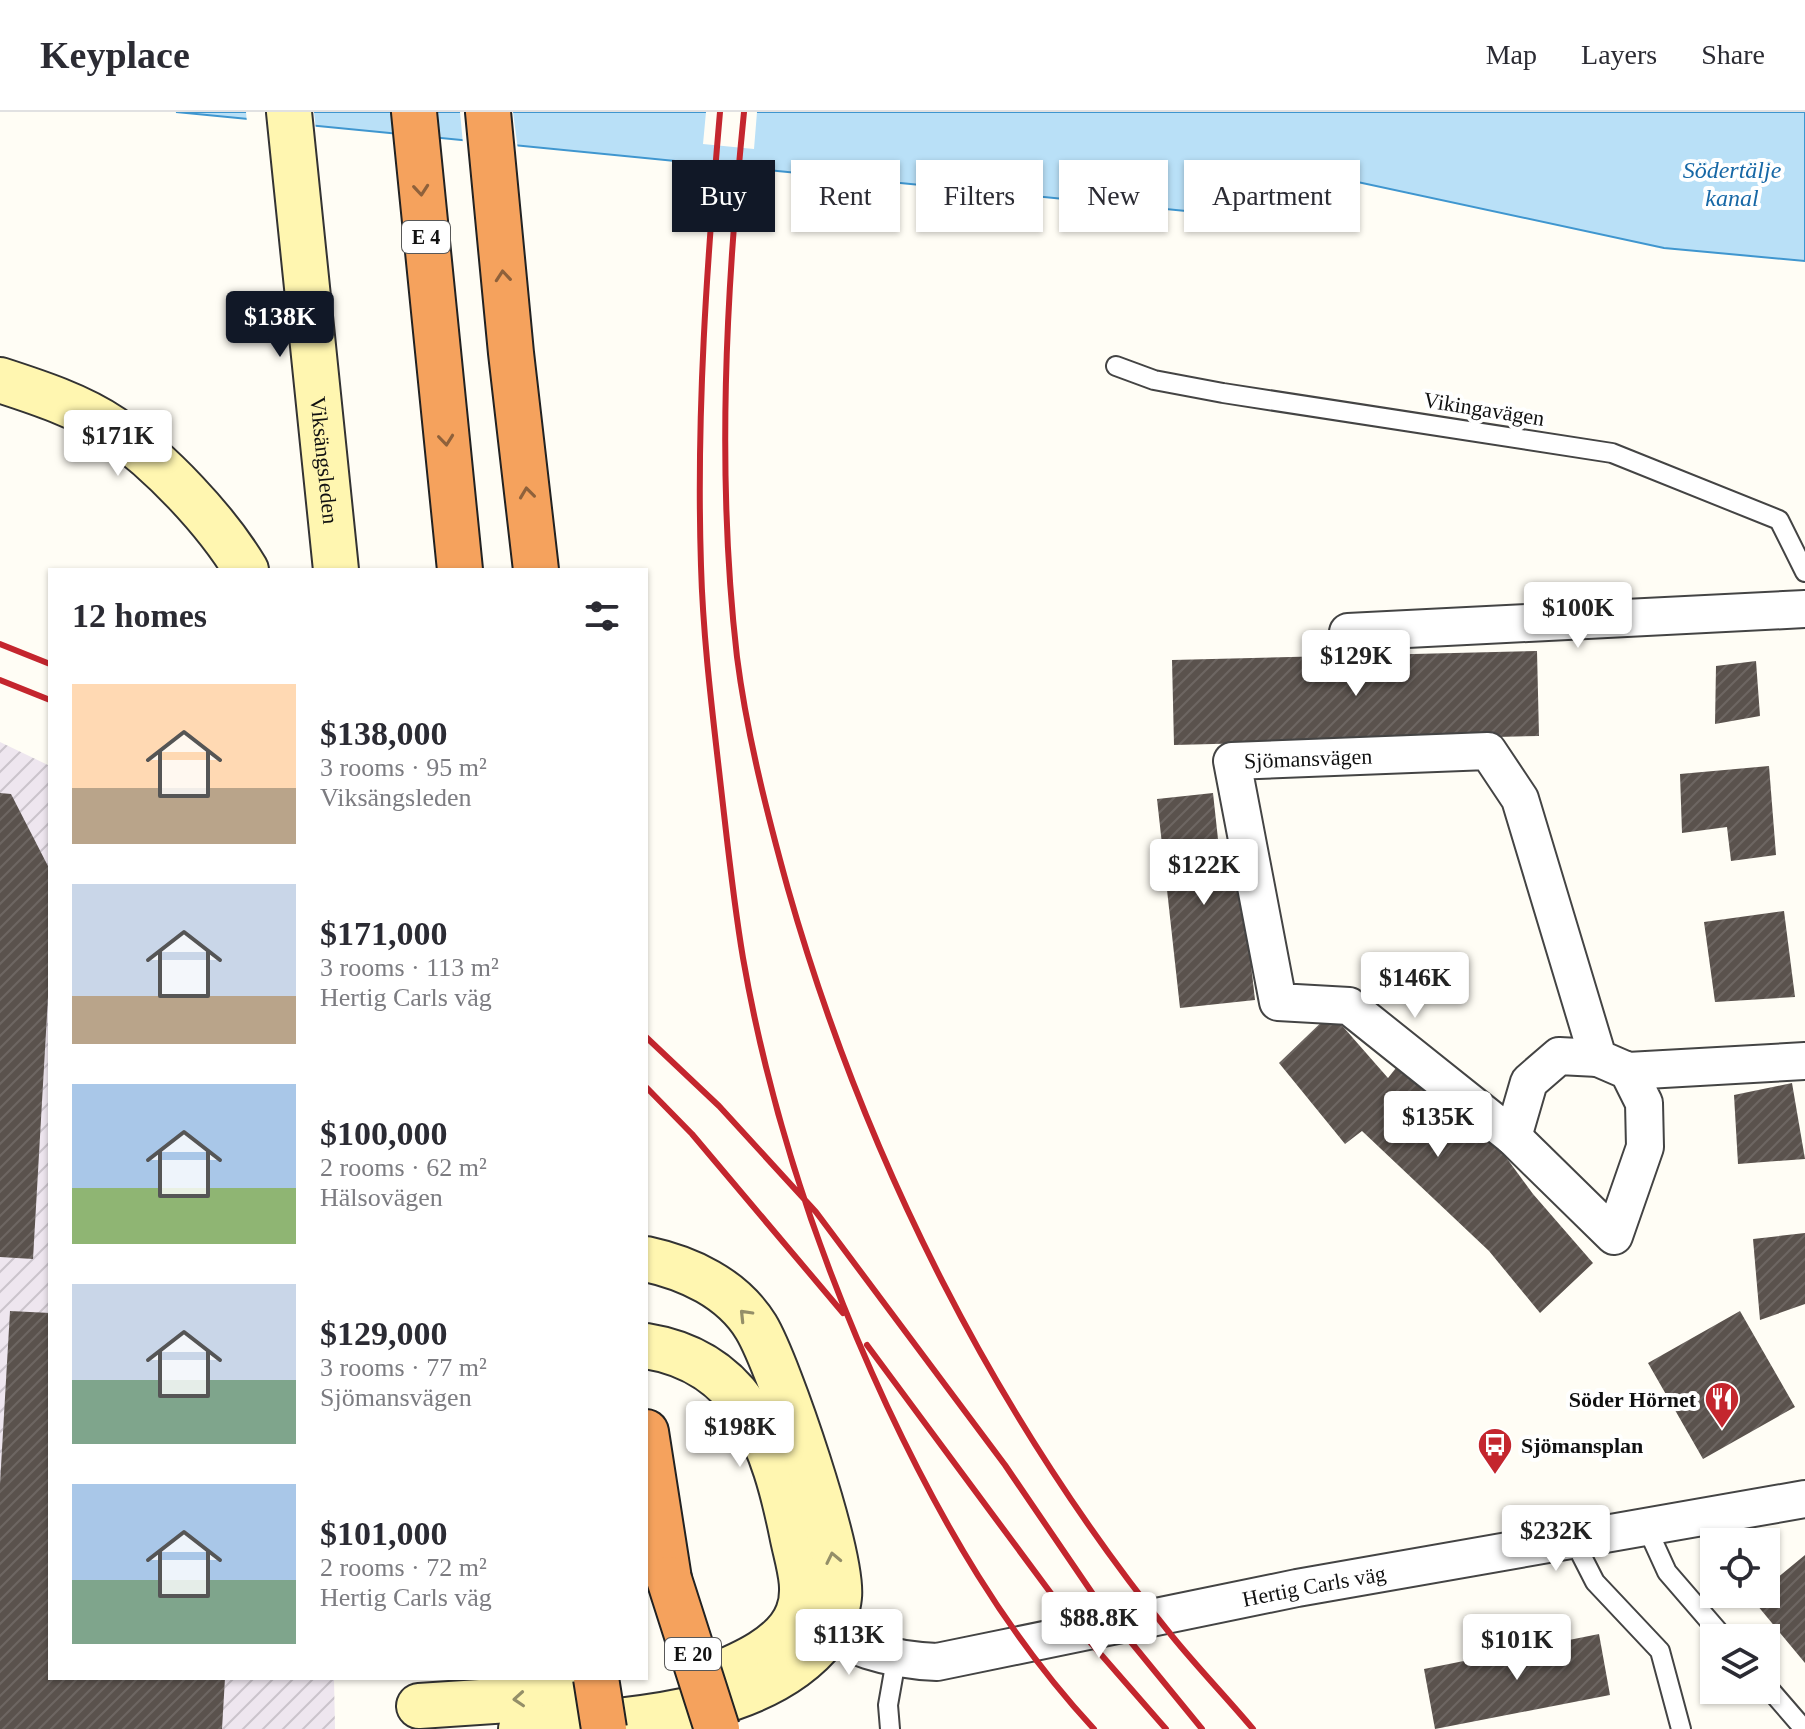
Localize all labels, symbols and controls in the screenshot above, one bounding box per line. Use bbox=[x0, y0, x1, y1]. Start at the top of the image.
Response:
text: Keyplace bbox=[40, 34, 190, 76]
text: Map bbox=[1486, 39, 1537, 70]
text: Layers bbox=[1581, 39, 1657, 70]
text: Share bbox=[1701, 39, 1765, 70]
water label: Södertälje kanal bbox=[1683, 157, 1782, 211]
chip: Buy bbox=[672, 160, 775, 232]
chip: Rent bbox=[791, 160, 900, 232]
chip: Filters bbox=[916, 160, 1043, 232]
chip: New bbox=[1059, 160, 1168, 232]
chip: Apartment bbox=[1184, 160, 1360, 232]
one-way arrow bbox=[412, 184, 429, 197]
road number: E 4 bbox=[402, 221, 450, 253]
one-way arrow bbox=[495, 269, 512, 282]
pin: $138K bbox=[224, 291, 336, 359]
text: $138K bbox=[244, 302, 316, 331]
street label: Vikingavägen bbox=[1422, 387, 1546, 431]
street label: Viksängsleden bbox=[306, 395, 344, 525]
pin: $171K bbox=[62, 410, 174, 478]
text: $171K bbox=[82, 421, 154, 450]
one-way arrow bbox=[437, 434, 454, 447]
one-way arrow bbox=[519, 486, 536, 499]
pin: $100K bbox=[1522, 582, 1634, 650]
text: $100K bbox=[1542, 593, 1614, 622]
icon: filters bbox=[580, 594, 624, 638]
text: 12 homes bbox=[72, 597, 207, 634]
pin: $129K bbox=[1300, 630, 1412, 698]
text: $129K bbox=[1320, 641, 1392, 670]
text: $138,000 bbox=[320, 715, 448, 752]
icon: home bbox=[136, 716, 232, 812]
street label: Sjömansvägen bbox=[1244, 743, 1373, 773]
text: 3 rooms · 95 m² bbox=[320, 753, 487, 782]
text: Viksängsleden bbox=[320, 783, 472, 812]
pin: $122K bbox=[1148, 839, 1260, 907]
text: $122K bbox=[1168, 850, 1240, 879]
text: $171,000 bbox=[320, 915, 448, 952]
icon: home bbox=[136, 916, 232, 1012]
pin: $146K bbox=[1359, 952, 1471, 1020]
text: 3 rooms · 113 m² bbox=[320, 953, 499, 982]
text: $146K bbox=[1379, 963, 1451, 992]
text: Hertig Carls väg bbox=[320, 983, 492, 1012]
pin: $135K bbox=[1382, 1091, 1494, 1159]
text: $135K bbox=[1402, 1102, 1474, 1131]
text: $100,000 bbox=[320, 1115, 448, 1152]
icon: home bbox=[136, 1116, 232, 1212]
text: 2 rooms · 62 m² bbox=[320, 1153, 487, 1182]
text: Hälsovägen bbox=[320, 1183, 443, 1212]
one-way arrow bbox=[740, 1310, 755, 1324]
text: $129,000 bbox=[320, 1315, 448, 1352]
icon: home bbox=[136, 1316, 232, 1412]
text: 3 rooms · 77 m² bbox=[320, 1353, 487, 1382]
restaurant icon: Söder Hörnet bbox=[1703, 1380, 1741, 1430]
text: Sjömansvägen bbox=[320, 1383, 472, 1412]
place label: Söder Hörnet bbox=[1569, 1387, 1697, 1412]
pin: $198K bbox=[684, 1401, 796, 1469]
text: $198K bbox=[704, 1412, 776, 1441]
bus stop icon: Sjömansplan bbox=[1476, 1426, 1514, 1476]
place label: Sjömansplan bbox=[1521, 1433, 1643, 1458]
pin: $232K bbox=[1500, 1505, 1612, 1573]
text: $101,000 bbox=[320, 1515, 448, 1552]
icon: home bbox=[136, 1516, 232, 1612]
text: $232K bbox=[1520, 1516, 1592, 1545]
map controls bbox=[1700, 1528, 1780, 1704]
button: locate bbox=[1700, 1528, 1780, 1608]
one-way arrow bbox=[825, 1552, 842, 1565]
text: 2 rooms · 72 m² bbox=[320, 1553, 487, 1582]
street label: Hertig Carls väg bbox=[1240, 1560, 1388, 1611]
text: Hertig Carls väg bbox=[320, 1583, 492, 1612]
pin: $88.8K bbox=[1034, 1592, 1164, 1660]
text: $88.8K bbox=[1060, 1603, 1138, 1632]
pin: $113K bbox=[793, 1609, 905, 1677]
pin: $101K bbox=[1461, 1614, 1573, 1682]
text: $113K bbox=[814, 1620, 884, 1649]
button: layers bbox=[1700, 1624, 1780, 1704]
text: $101K bbox=[1481, 1625, 1553, 1654]
road number: E 20 bbox=[665, 1638, 721, 1670]
one-way arrow bbox=[512, 1690, 525, 1707]

